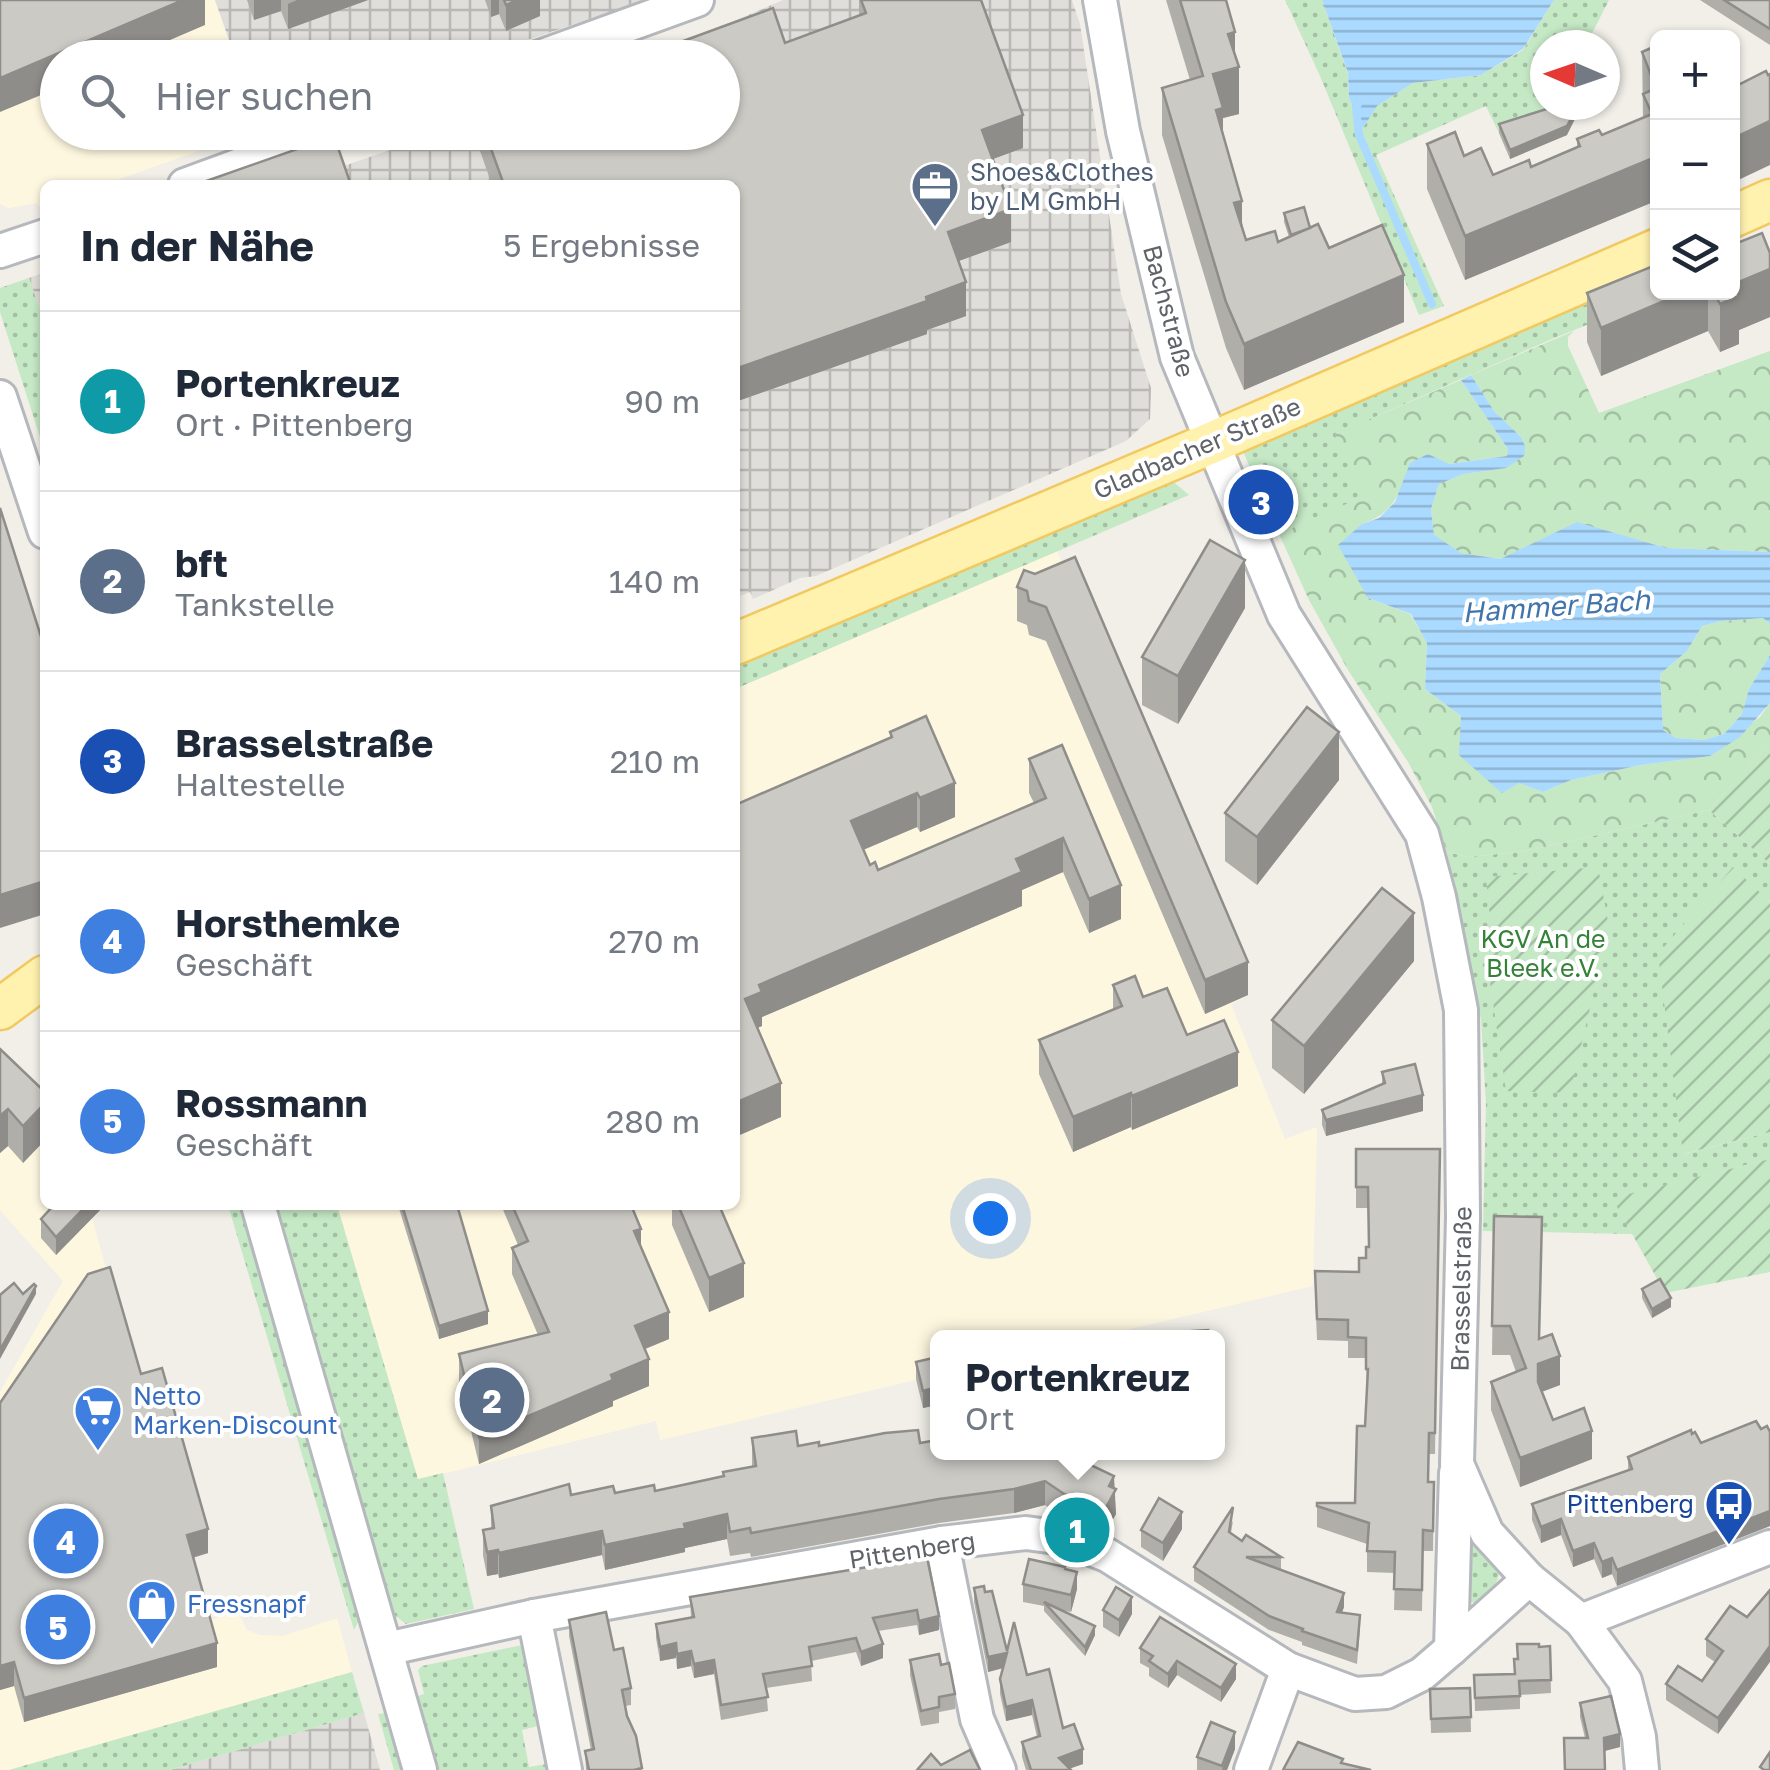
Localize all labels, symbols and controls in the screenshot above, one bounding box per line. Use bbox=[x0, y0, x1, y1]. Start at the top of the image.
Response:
north arrow bbox=[1530, 30, 1620, 120]
map controls bbox=[1650, 30, 1740, 300]
button: + bbox=[1650, 30, 1740, 120]
search box bbox=[40, 40, 740, 150]
icon: search bbox=[75, 68, 130, 123]
text: Hier suchen bbox=[155, 73, 373, 118]
button: − bbox=[1650, 120, 1740, 210]
place label: Shoes&Clothes by LM GmbH bbox=[970, 156, 1154, 216]
office icon: Shoes&Clothes by LM GmbH bbox=[909, 160, 961, 228]
button: layers bbox=[1650, 210, 1740, 300]
text: In der Nähe bbox=[80, 220, 314, 270]
text: 5 Ergebnisse bbox=[503, 226, 700, 264]
street label: Bachstraße bbox=[1137, 241, 1202, 380]
text: Portenkreuz bbox=[175, 360, 400, 405]
text: 1 bbox=[104, 382, 121, 420]
text: 90 m bbox=[624, 382, 700, 420]
street label: Gladbacher Straße bbox=[1088, 390, 1305, 505]
text: Ort · Pittenberg bbox=[175, 405, 413, 443]
pin: 3 bbox=[1228, 464, 1294, 540]
text: bft bbox=[175, 540, 228, 585]
text: 2 bbox=[103, 562, 122, 600]
text: 140 m bbox=[609, 562, 700, 600]
water label: Hammer Bach bbox=[1461, 582, 1653, 629]
text: Tankstelle bbox=[175, 585, 335, 623]
text: Brasselstraße bbox=[175, 720, 433, 765]
text: 3 bbox=[103, 742, 122, 780]
text: 210 m bbox=[610, 742, 700, 780]
text: Haltestelle bbox=[175, 765, 345, 803]
text: Horsthemke bbox=[175, 900, 400, 945]
text: 4 bbox=[102, 922, 123, 960]
text: 270 m bbox=[608, 922, 700, 960]
park label: KGV An de Bleek e.V. bbox=[1480, 923, 1606, 983]
text: Geschäft bbox=[175, 945, 313, 983]
text: Rossmann bbox=[175, 1080, 367, 1125]
text: 5 bbox=[103, 1102, 122, 1140]
text: 280 m bbox=[606, 1102, 700, 1140]
text: Geschäft bbox=[175, 1125, 313, 1163]
your location bbox=[965, 1193, 1016, 1244]
street label: Brasselstraße bbox=[1444, 1206, 1477, 1372]
popup bbox=[930, 1330, 1225, 1460]
text: Portenkreuz bbox=[965, 1354, 1190, 1399]
pin: 2 bbox=[460, 1362, 524, 1438]
place label: Netto Marken-Discount bbox=[133, 1380, 338, 1440]
supermarket icon: Netto Marken-Discount bbox=[72, 1384, 124, 1452]
text: Ort bbox=[965, 1399, 1015, 1437]
bus stop icon: Pittenberg bbox=[1703, 1478, 1755, 1546]
place label: Pittenberg bbox=[1567, 1488, 1694, 1519]
pin: 1 bbox=[1044, 1492, 1110, 1568]
pin: 4 bbox=[34, 1504, 98, 1578]
street label: Pittenberg bbox=[847, 1524, 977, 1575]
shop icon: Fressnapf bbox=[126, 1578, 178, 1646]
place label: Fressnapf bbox=[187, 1588, 306, 1619]
pin: 5 bbox=[26, 1590, 90, 1664]

